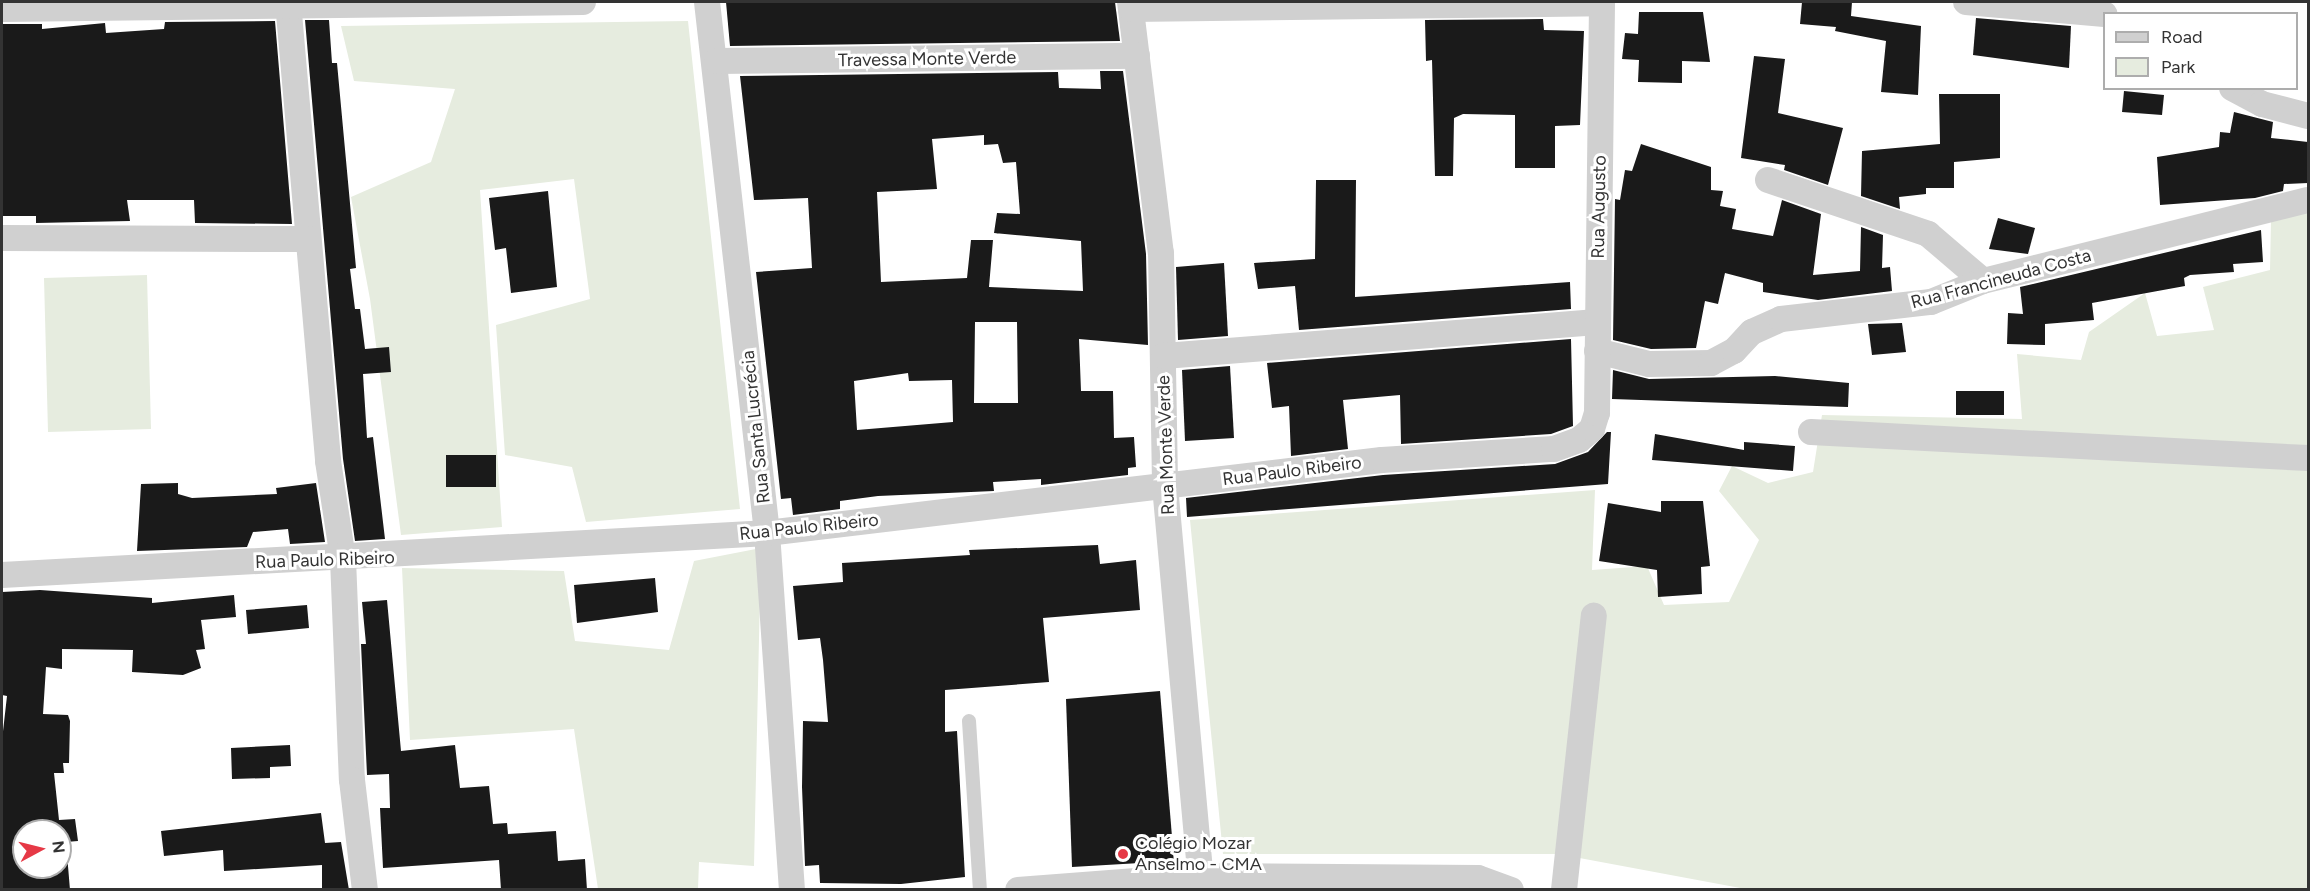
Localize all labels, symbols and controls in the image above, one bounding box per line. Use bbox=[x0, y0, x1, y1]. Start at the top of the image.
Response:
legend bbox=[2103, 12, 2298, 90]
text: Road bbox=[2161, 26, 2202, 48]
street label: Travessa Monte Verde bbox=[838, 47, 1016, 71]
text: Park bbox=[2161, 56, 2195, 78]
street label: Rua Augusto bbox=[1587, 155, 1611, 259]
street label: Rua Francineuda Costa bbox=[1909, 245, 2093, 313]
street label: Rua Santa Lucrécia bbox=[737, 349, 775, 505]
street label: Rua Monte Verde bbox=[1153, 375, 1179, 515]
street label: Rua Paulo Ribeiro bbox=[1221, 452, 1363, 490]
street label: Rua Paulo Ribeiro bbox=[738, 509, 880, 545]
street label: Rua Paulo Ribeiro bbox=[255, 547, 395, 573]
north arrow bbox=[12, 819, 72, 879]
place label: Colégio Mozar Anselmo - CMA bbox=[1135, 833, 1262, 876]
text: N bbox=[48, 840, 69, 854]
marker: Colégio Mozar Anselmo - CMA bbox=[1116, 847, 1130, 861]

